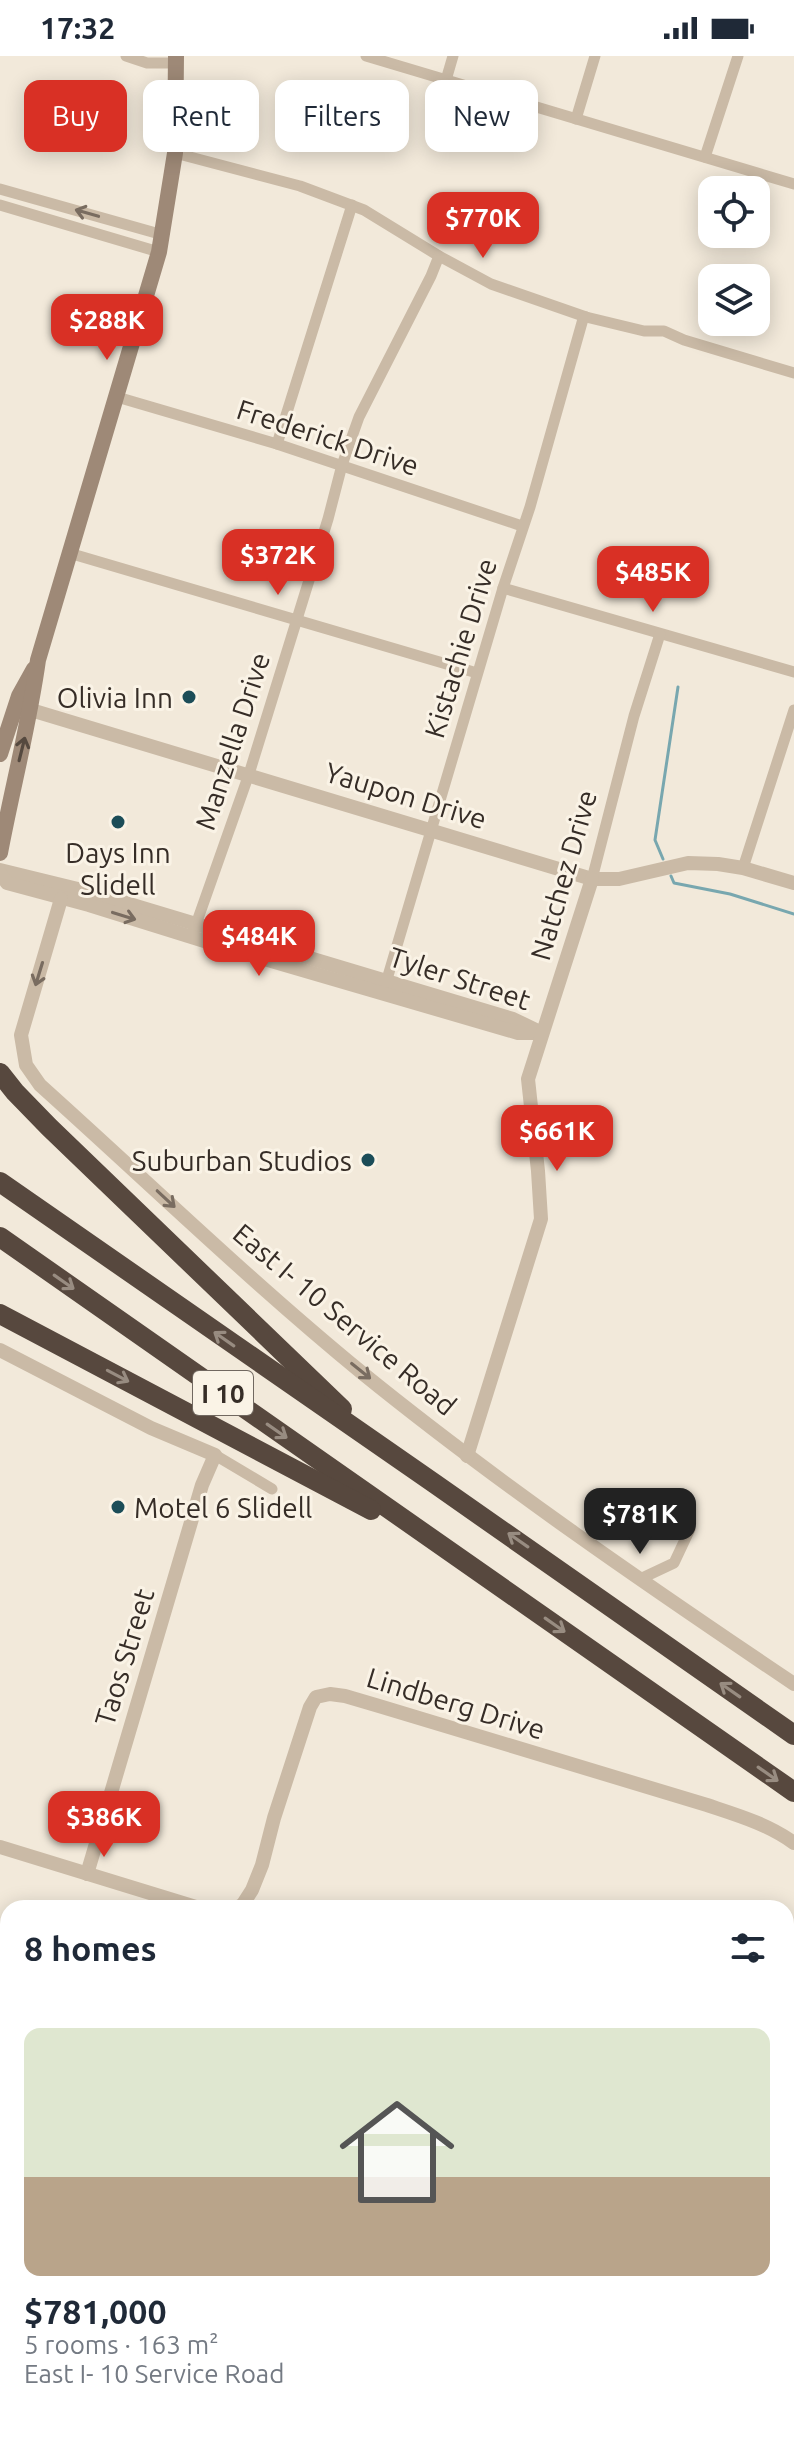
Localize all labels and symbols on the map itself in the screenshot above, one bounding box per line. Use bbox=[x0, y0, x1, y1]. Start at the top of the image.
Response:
pin: $770K bbox=[427, 192, 539, 260]
one-way arrow bbox=[75, 205, 101, 220]
pin: $288K bbox=[51, 294, 163, 362]
street label: Frederick Drive bbox=[233, 393, 423, 481]
pin: $372K bbox=[222, 529, 334, 597]
pin: $485K bbox=[597, 546, 709, 614]
street label: Kistachie Drive bbox=[418, 555, 502, 741]
street label: Manzella Drive bbox=[189, 648, 275, 834]
place label: Olivia Inn bbox=[57, 682, 173, 713]
marker: Olivia Inn bbox=[180, 688, 198, 706]
one-way arrow bbox=[15, 737, 30, 763]
street label: Yaupon Drive bbox=[322, 756, 490, 834]
street label: Natchez Drive bbox=[524, 786, 602, 964]
marker: Days Inn Slidell bbox=[109, 813, 127, 831]
place label: Days Inn Slidell bbox=[65, 837, 171, 900]
one-way arrow bbox=[112, 910, 137, 925]
pin: $484K bbox=[203, 910, 315, 978]
street label: Tyler Street bbox=[386, 941, 534, 1015]
one-way arrow bbox=[31, 961, 46, 987]
pin: $661K bbox=[501, 1105, 613, 1173]
place label: Suburban Studios bbox=[132, 1145, 352, 1176]
marker: Suburban Studios bbox=[359, 1151, 377, 1169]
one-way arrow bbox=[155, 1190, 175, 1208]
street label: East I- 10 Service Road bbox=[228, 1217, 462, 1421]
one-way arrow bbox=[52, 1274, 74, 1290]
one-way arrow bbox=[214, 1331, 236, 1347]
one-way arrow bbox=[350, 1362, 370, 1380]
one-way arrow bbox=[106, 1369, 130, 1385]
road number: I 10 bbox=[193, 1371, 253, 1415]
one-way arrow bbox=[266, 1422, 287, 1439]
pin: $781K bbox=[584, 1488, 696, 1556]
place label: Motel 6 Slidell bbox=[134, 1492, 312, 1523]
marker: Motel 6 Slidell bbox=[109, 1498, 127, 1516]
one-way arrow bbox=[507, 1532, 529, 1548]
street label: Taos Street bbox=[88, 1585, 160, 1729]
one-way arrow bbox=[544, 1617, 566, 1633]
street label: Lindberg Drive bbox=[363, 1661, 549, 1745]
one-way arrow bbox=[720, 1682, 742, 1698]
one-way arrow bbox=[757, 1766, 779, 1782]
pin: $386K bbox=[48, 1791, 160, 1859]

